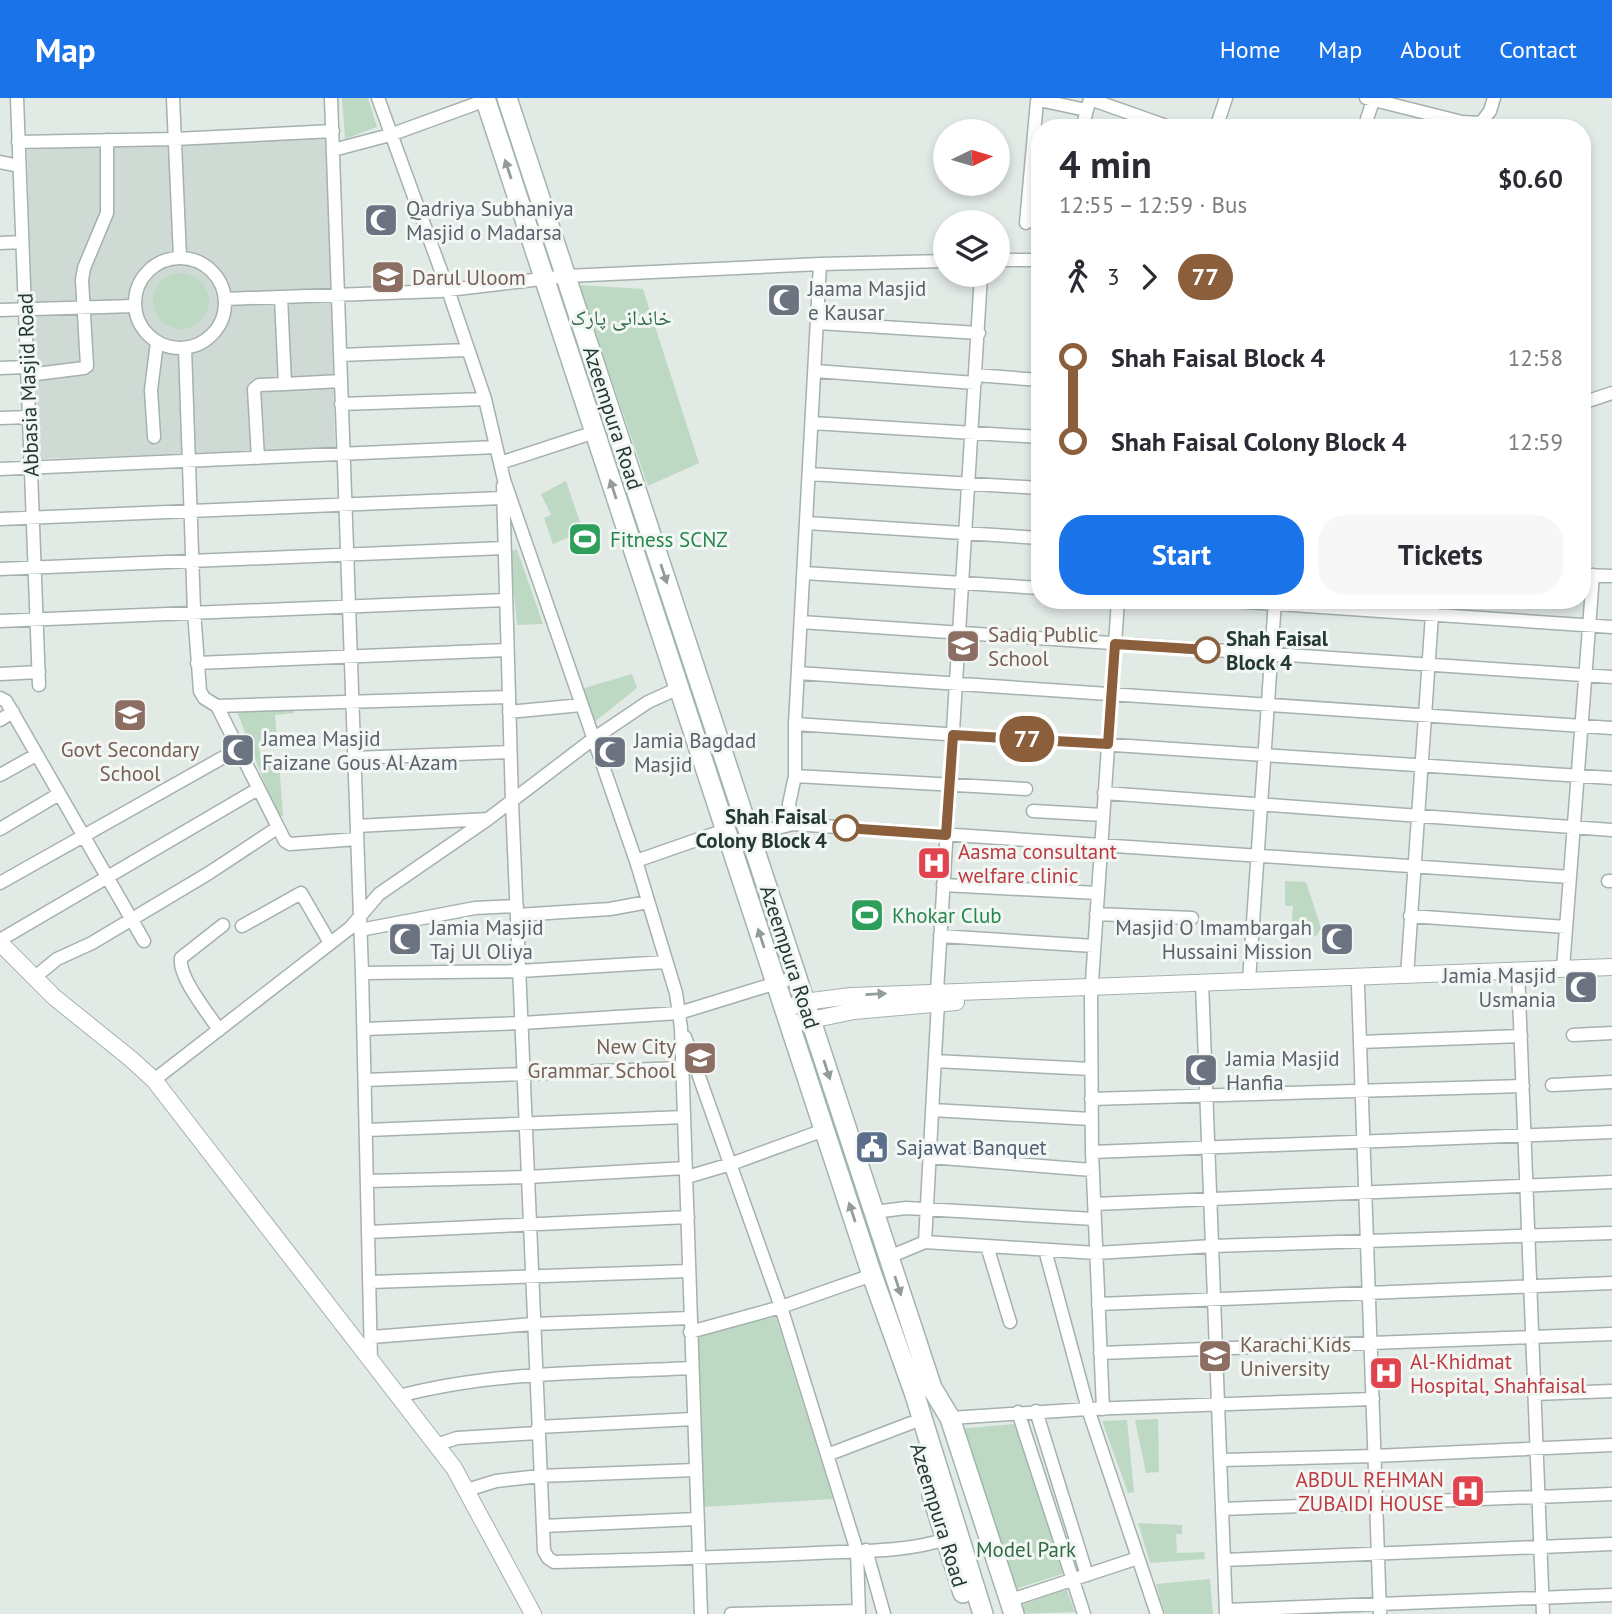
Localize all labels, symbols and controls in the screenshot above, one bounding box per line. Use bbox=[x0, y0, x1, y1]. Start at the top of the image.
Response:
text: Map bbox=[35, 28, 96, 71]
text: Home bbox=[1220, 34, 1280, 65]
text: Map bbox=[1318, 34, 1362, 65]
text: About bbox=[1400, 34, 1461, 65]
text: Contact bbox=[1499, 34, 1577, 65]
north arrow bbox=[933, 119, 1010, 196]
map controls bbox=[933, 119, 1010, 287]
text: 4 min bbox=[1059, 139, 1152, 188]
one-way arrow bbox=[502, 158, 513, 179]
text: $0.60 bbox=[1498, 162, 1563, 195]
text: 12:55 – 12:59 · Bus bbox=[1059, 190, 1247, 219]
place label: Qadriya Subhaniya Masjid o Madarsa bbox=[406, 195, 574, 246]
mosque icon: Qadriya Subhaniya Masjid o Madarsa bbox=[362, 201, 400, 239]
button: layers bbox=[933, 210, 1010, 287]
school or university icon: Darul Uloom bbox=[369, 258, 407, 296]
icon: walk bbox=[1059, 258, 1097, 296]
icon: forward bbox=[1130, 258, 1168, 296]
text: 77 bbox=[1192, 261, 1219, 292]
text: 3 bbox=[1107, 262, 1120, 291]
place label: Darul Uloom bbox=[412, 264, 526, 291]
place label: Jaama Masjid e Kausar bbox=[807, 275, 926, 326]
mosque icon: Jaama Masjid e Kausar bbox=[765, 281, 803, 319]
street label: Abbasia Masjid Road bbox=[11, 292, 45, 478]
park label: خاندانی پارک bbox=[571, 304, 672, 331]
text: Shah Faisal Block 4 bbox=[1111, 341, 1325, 374]
street label: Azeempura Road bbox=[577, 343, 649, 493]
text: 12:58 bbox=[1508, 343, 1563, 372]
text: Shah Faisal Colony Block 4 bbox=[1111, 425, 1406, 458]
text: 12:59 bbox=[1508, 427, 1563, 456]
one-way arrow bbox=[607, 478, 618, 499]
button: Start bbox=[1059, 515, 1304, 595]
button: Tickets bbox=[1318, 515, 1563, 595]
sports icon: Fitness SCNZ bbox=[566, 520, 604, 558]
place label: Fitness SCNZ bbox=[610, 526, 728, 553]
one-way arrow bbox=[659, 564, 670, 585]
place label: Sadiq Public School bbox=[988, 621, 1098, 672]
place label: Shah Faisal Block 4 bbox=[1226, 625, 1329, 676]
school or university icon: Sadiq Public School bbox=[944, 627, 982, 665]
marker: Shah Faisal Block 4 bbox=[1194, 637, 1220, 663]
school or university icon: Govt Secondary School bbox=[111, 696, 149, 734]
line badge: 77 bbox=[996, 716, 1058, 762]
text: 77 bbox=[1013, 723, 1041, 754]
place label: Jamea Masjid Faizane Gous Al Azam bbox=[261, 725, 458, 776]
place label: Jamia Bagdad Masjid bbox=[633, 727, 756, 778]
mosque icon: Jamea Masjid Faizane Gous Al Azam bbox=[219, 731, 257, 769]
mosque icon: Jamia Bagdad Masjid bbox=[591, 733, 629, 771]
place label: Govt Secondary School bbox=[61, 736, 200, 787]
place label: Shah Faisal Colony Block 4 bbox=[695, 803, 828, 854]
marker: Shah Faisal Colony Block 4 bbox=[833, 815, 859, 841]
place label: Aasma consultant welfare clinic bbox=[958, 838, 1117, 889]
hospital icon: Aasma consultant welfare clinic bbox=[915, 844, 953, 882]
street label: Azeempura Road bbox=[754, 882, 826, 1032]
sports icon: Khokar Club bbox=[848, 896, 886, 934]
place label: Khokar Club bbox=[892, 902, 1002, 929]
place label: Jamia Masjid Taj Ul Oliya bbox=[429, 914, 544, 965]
place label: Masjid O Imambargah Hussaini Mission bbox=[1115, 914, 1312, 965]
mosque icon: Jamia Masjid Taj Ul Oliya bbox=[386, 920, 424, 958]
mosque icon: Masjid O Imambargah Hussaini Mission bbox=[1318, 920, 1356, 958]
one-way arrow bbox=[755, 927, 766, 948]
place label: Jamia Masjid Usmania bbox=[1441, 962, 1556, 1013]
mosque icon: Jamia Masjid Usmania bbox=[1562, 968, 1600, 1006]
one-way arrow bbox=[865, 989, 887, 1000]
place label: New City Grammar School bbox=[528, 1033, 676, 1084]
school or university icon: New City Grammar School bbox=[681, 1039, 719, 1077]
place label: Jamia Masjid Hanfia bbox=[1225, 1045, 1340, 1096]
mosque icon: Jamia Masjid Hanfia bbox=[1182, 1051, 1220, 1089]
one-way arrow bbox=[822, 1059, 833, 1080]
public building icon: Sajawat Banquet bbox=[853, 1128, 891, 1166]
place label: Sajawat Banquet bbox=[896, 1134, 1047, 1161]
one-way arrow bbox=[846, 1201, 856, 1222]
one-way arrow bbox=[893, 1275, 904, 1296]
place label: Karachi Kids University bbox=[1240, 1331, 1351, 1382]
school or university icon: Karachi Kids University bbox=[1196, 1337, 1234, 1375]
place label: Al-Khidmat Hospital, Shahfaisal bbox=[1410, 1348, 1586, 1399]
hospital icon: Al-Khidmat Hospital, Shahfaisal bbox=[1367, 1354, 1405, 1392]
street label: Azeempura Road bbox=[904, 1440, 974, 1590]
place label: ABDUL REHMAN ZUBAIDI HOUSE bbox=[1296, 1466, 1444, 1517]
hospital icon: ABDUL REHMAN ZUBAIDI HOUSE bbox=[1449, 1472, 1487, 1510]
park label: Model Park bbox=[976, 1536, 1076, 1563]

